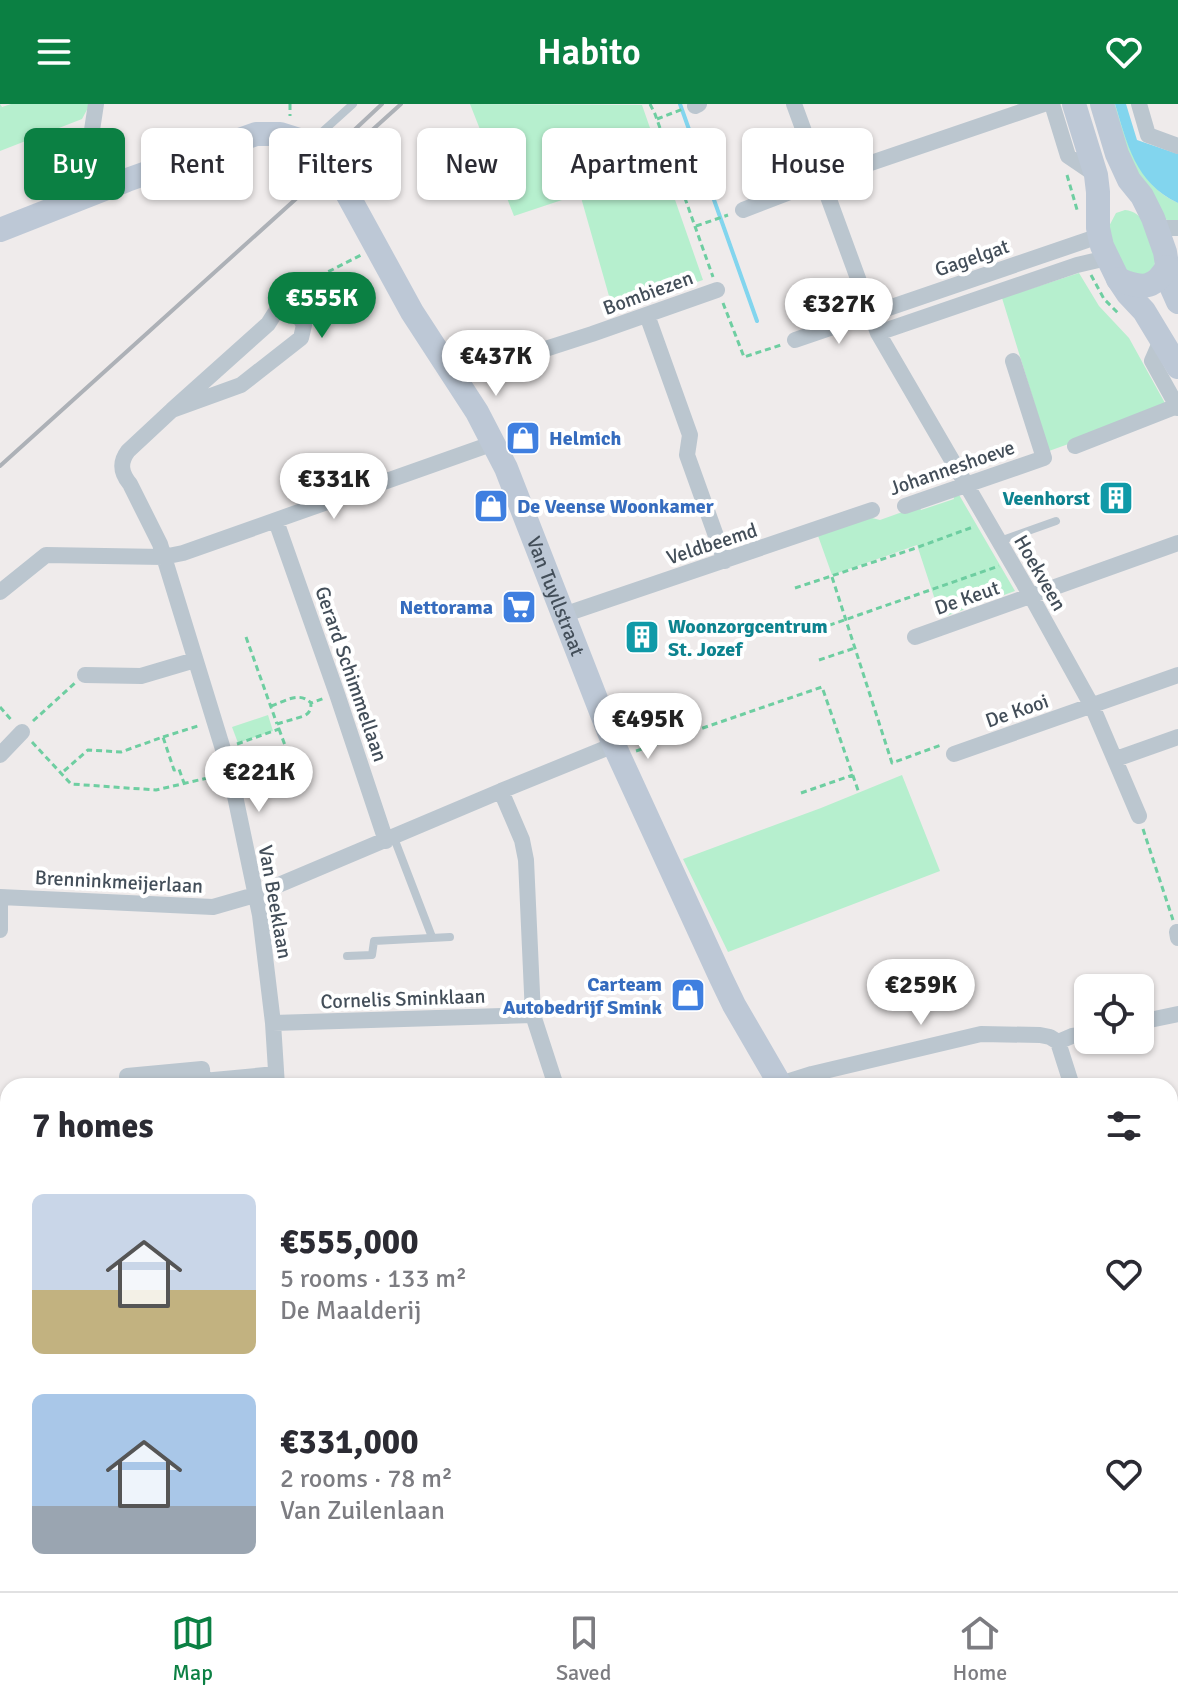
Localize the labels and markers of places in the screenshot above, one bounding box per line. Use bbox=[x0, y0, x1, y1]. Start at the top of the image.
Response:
pin: €555K bbox=[266, 272, 378, 340]
pin: €327K bbox=[783, 278, 895, 346]
pin: €437K bbox=[440, 330, 552, 398]
shop icon: Helmich bbox=[504, 419, 542, 457]
place label: Helmich bbox=[549, 426, 622, 451]
pin: €331K bbox=[278, 453, 390, 521]
building icon: Veenhorst bbox=[1097, 479, 1135, 517]
place label: Veenhorst bbox=[1002, 486, 1091, 511]
shop icon: De Veense Woonkamer bbox=[472, 487, 510, 525]
place label: De Veense Woonkamer bbox=[517, 494, 714, 519]
supermarket icon: Nettorama bbox=[500, 588, 538, 626]
place label: Nettorama bbox=[399, 595, 493, 620]
place label: Woonzorgcentrum St. Jozef bbox=[668, 614, 828, 662]
building icon: Woonzorgcentrum St. Jozef bbox=[623, 618, 661, 656]
pin: €495K bbox=[592, 693, 704, 761]
pin: €221K bbox=[203, 746, 315, 814]
pin: €259K bbox=[865, 959, 977, 1027]
place label: Carteam Autobedrijf Smink bbox=[503, 972, 663, 1020]
shop icon: Carteam Autobedrijf Smink bbox=[669, 976, 707, 1014]

